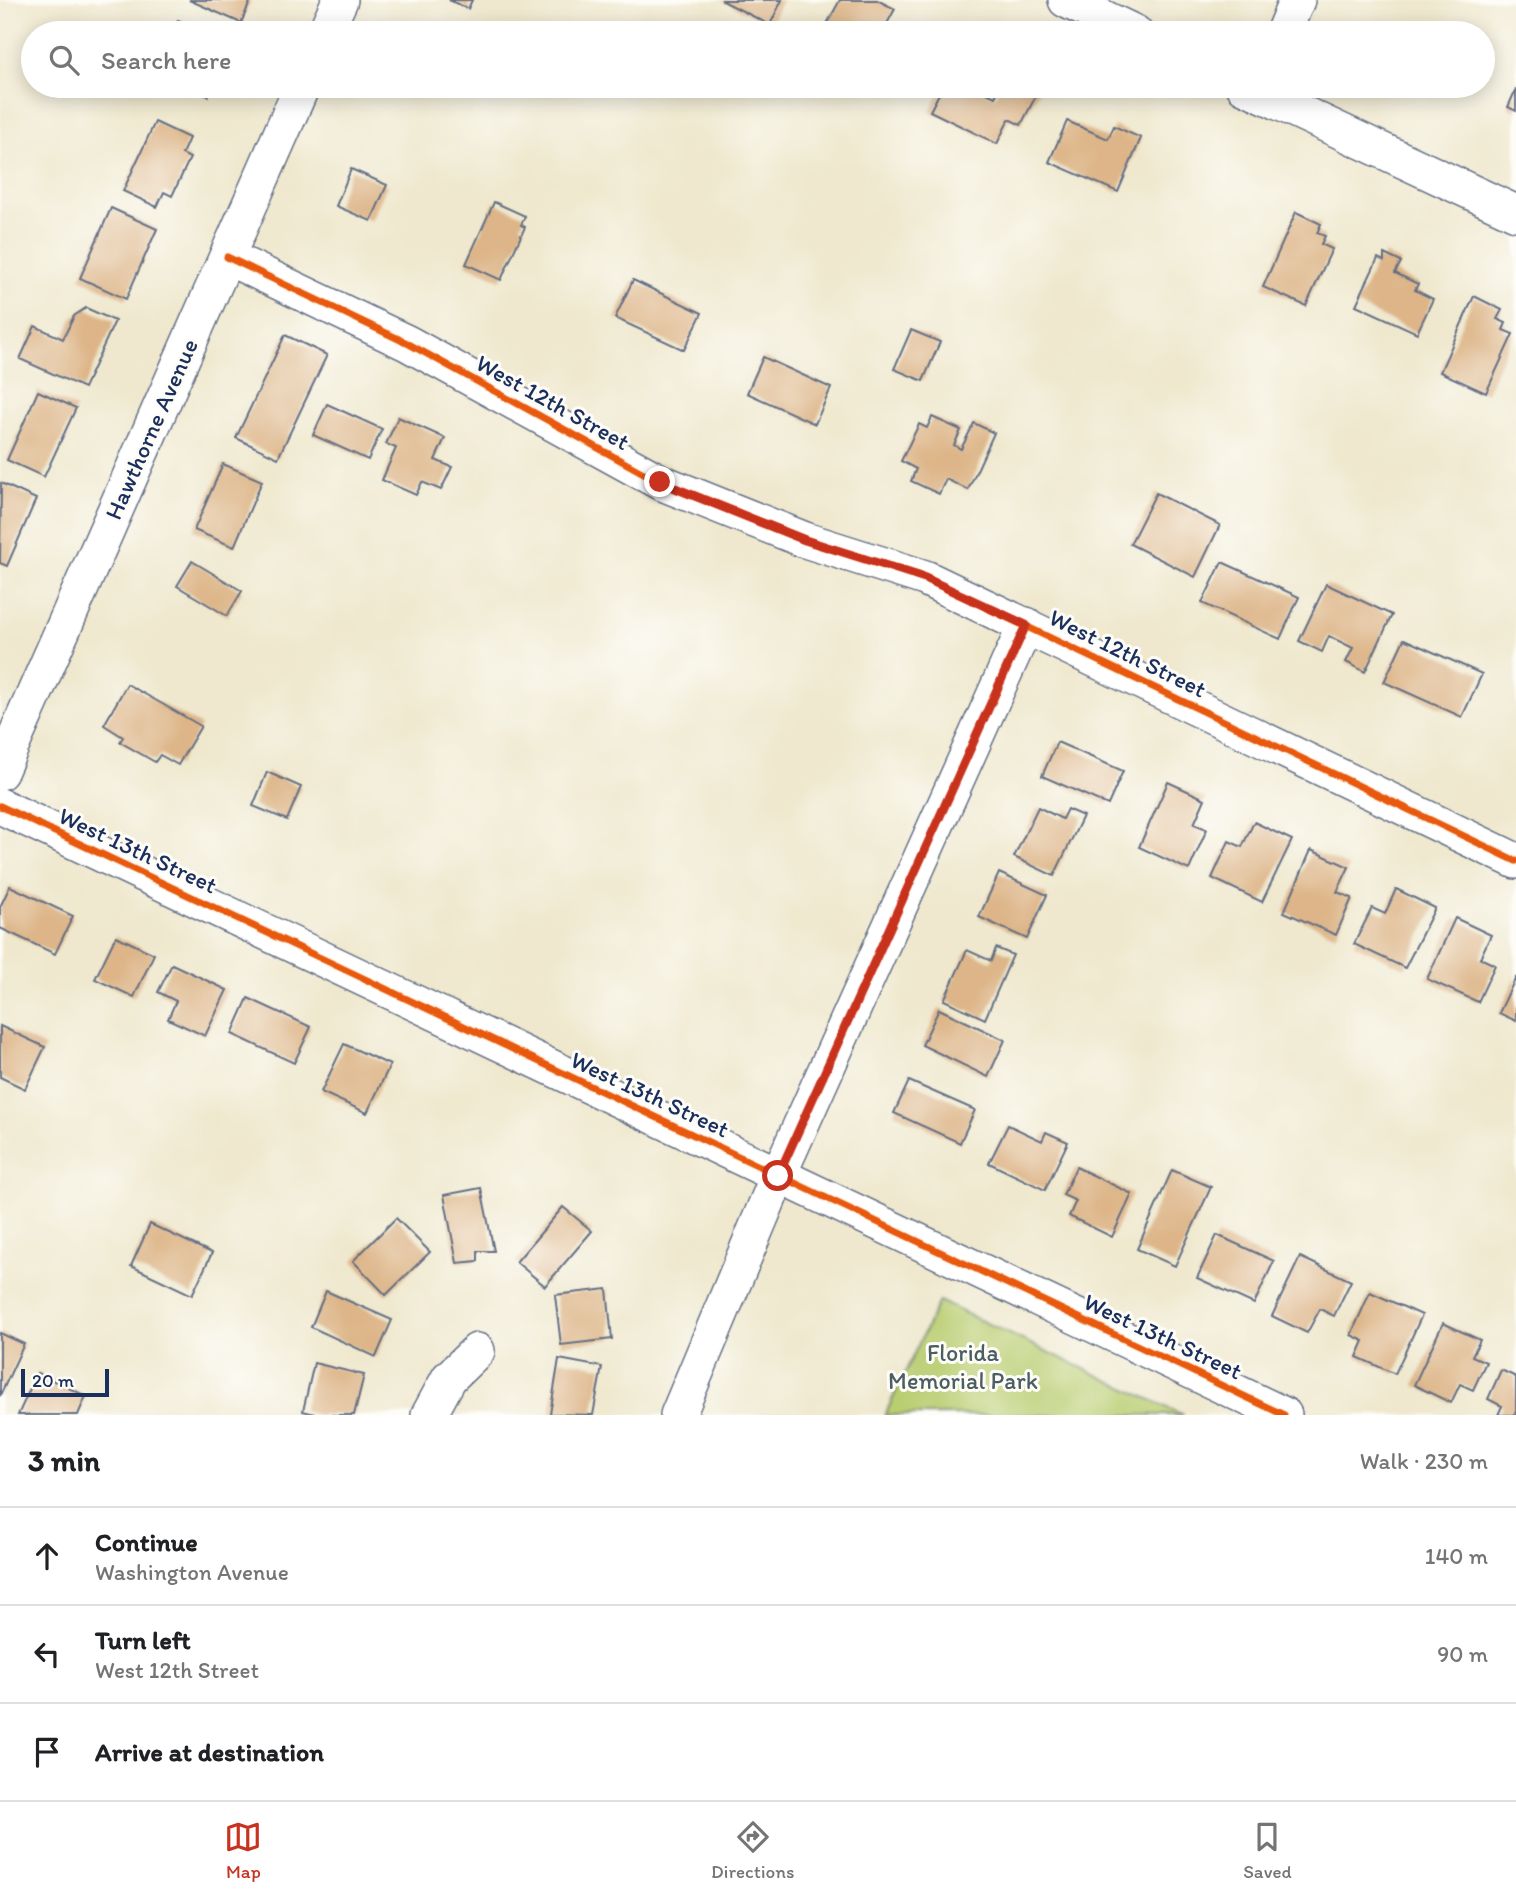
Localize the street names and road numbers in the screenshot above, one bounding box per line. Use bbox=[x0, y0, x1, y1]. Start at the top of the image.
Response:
street label: Hawthorne Avenue bbox=[98, 334, 204, 524]
street label: West 12th Street bbox=[471, 348, 635, 456]
street label: West 12th Street bbox=[1045, 602, 1211, 704]
street label: West 13th Street bbox=[54, 801, 222, 899]
street label: West 13th Street bbox=[566, 1045, 734, 1143]
street label: West 13th Street bbox=[1079, 1287, 1247, 1385]

